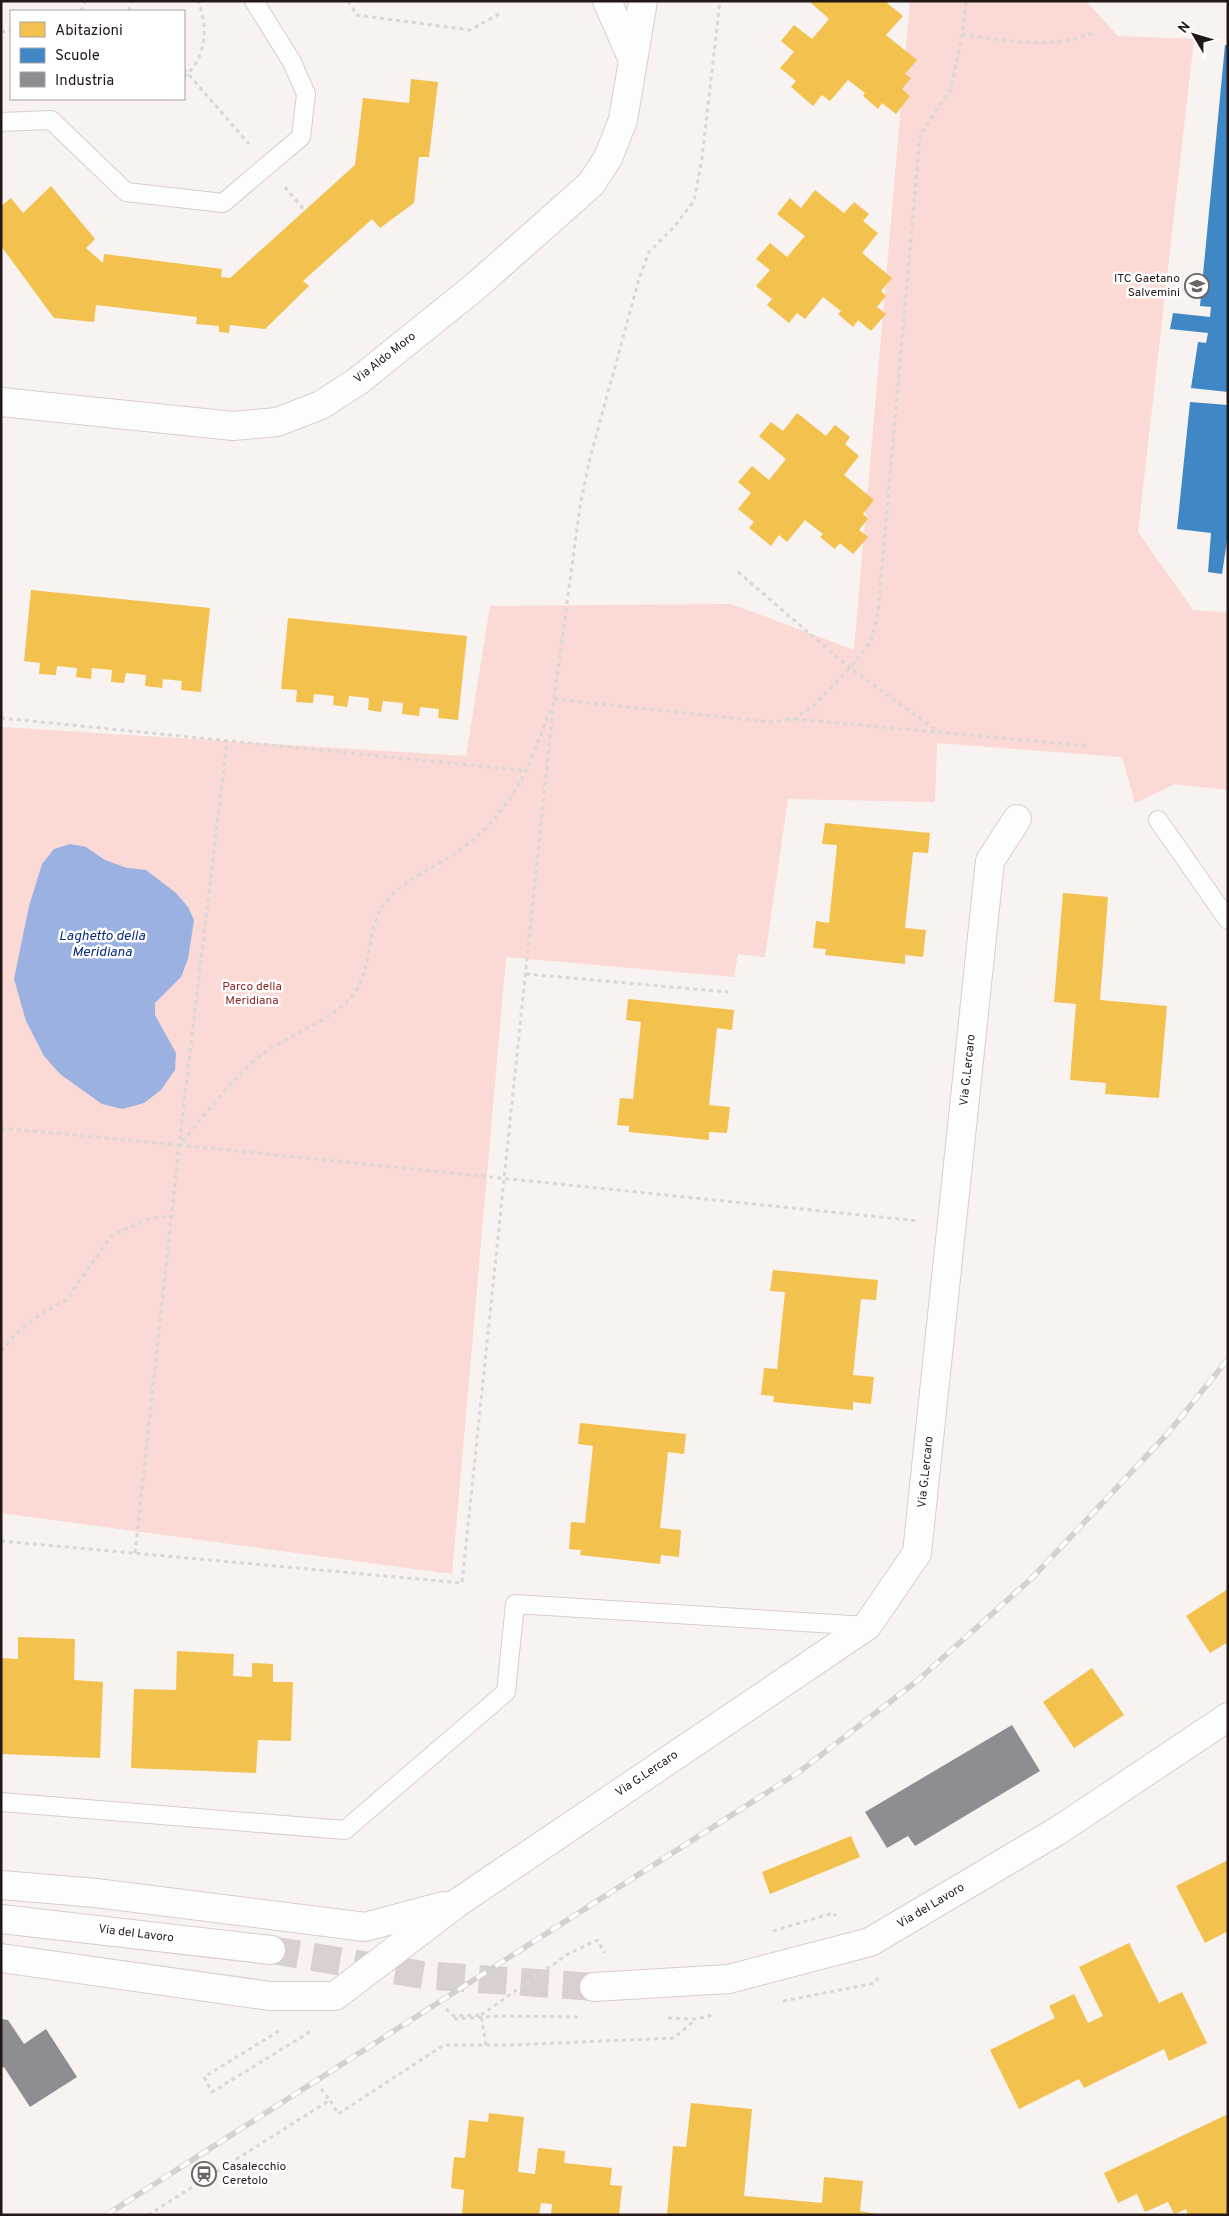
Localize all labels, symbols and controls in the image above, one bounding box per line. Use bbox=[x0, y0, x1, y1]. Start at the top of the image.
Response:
legend bbox=[10, 10, 185, 100]
north arrow bbox=[1169, 10, 1219, 60]
text: N bbox=[1175, 19, 1195, 37]
text: Abitazioni bbox=[55, 22, 123, 41]
text: Scuole bbox=[55, 47, 100, 66]
text: Industria bbox=[55, 72, 114, 91]
place label: ITC Gaetano Salvemini bbox=[1114, 271, 1180, 301]
school or university icon: ITC Gaetano Salvemini bbox=[1184, 273, 1210, 299]
street label: Via Aldo Moro bbox=[351, 329, 419, 387]
water label: Laghetto della Meridiana bbox=[59, 928, 146, 961]
park label: Parco della Meridiana bbox=[222, 979, 282, 1009]
street label: Via G.Lercaro bbox=[956, 1033, 980, 1107]
street label: Via G.Lercaro bbox=[914, 1435, 938, 1509]
street label: Via G.Lercaro bbox=[613, 1747, 682, 1801]
street label: Via del Lavoro bbox=[894, 1879, 968, 1932]
street label: Via del Lavoro bbox=[97, 1921, 175, 1947]
place label: Casalecchio Ceretolo bbox=[222, 2159, 287, 2189]
station icon: Casalecchio Ceretolo bbox=[191, 2161, 217, 2187]

